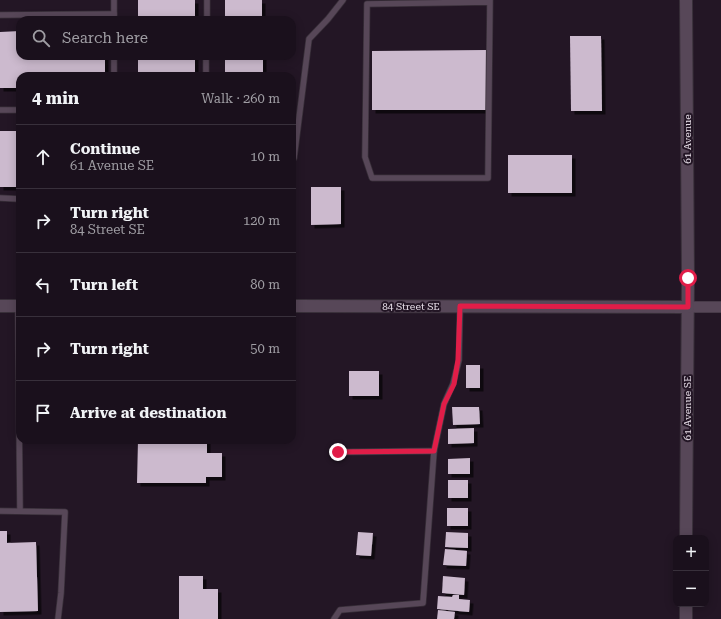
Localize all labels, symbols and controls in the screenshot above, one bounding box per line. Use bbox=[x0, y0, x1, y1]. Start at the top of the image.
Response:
search box bbox=[16, 16, 296, 60]
icon: search bbox=[30, 27, 52, 49]
text: Search here bbox=[62, 29, 148, 47]
text: 4 min bbox=[32, 88, 79, 108]
text: Walk · 260 m bbox=[201, 91, 280, 106]
street label: 61 Avenue bbox=[682, 114, 693, 164]
text: Continue bbox=[70, 140, 140, 158]
icon: ahead bbox=[32, 146, 54, 168]
text: 10 m bbox=[250, 149, 280, 164]
text: 61 Avenue SE bbox=[70, 158, 154, 173]
text: Turn right bbox=[70, 204, 149, 222]
icon: right bbox=[32, 210, 54, 232]
text: 120 m bbox=[243, 213, 280, 228]
text: 84 Street SE bbox=[70, 222, 145, 237]
route start bbox=[679, 269, 697, 287]
icon: left bbox=[32, 274, 54, 296]
text: Turn left bbox=[70, 276, 138, 294]
text: 80 m bbox=[250, 277, 280, 292]
street label: 84 Street SE bbox=[382, 301, 440, 312]
icon: right bbox=[32, 338, 54, 360]
text: Turn right bbox=[70, 340, 149, 358]
text: 50 m bbox=[250, 341, 280, 356]
street label: 61 Avenue SE bbox=[682, 376, 693, 440]
icon: arrive bbox=[32, 402, 54, 424]
text: Arrive at destination bbox=[70, 404, 226, 422]
route end bbox=[329, 443, 347, 461]
map controls bbox=[673, 535, 709, 607]
button: + bbox=[673, 535, 709, 571]
button: − bbox=[673, 571, 709, 607]

